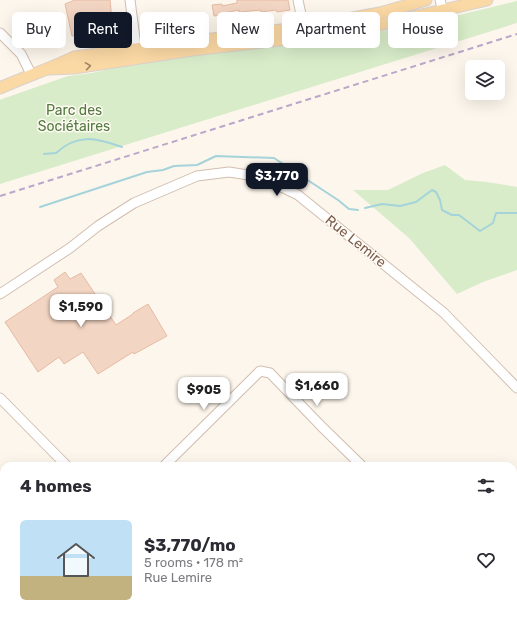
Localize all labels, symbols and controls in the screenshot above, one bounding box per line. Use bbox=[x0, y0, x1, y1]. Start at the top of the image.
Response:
chip: Buy bbox=[12, 12, 66, 48]
chip: Rent bbox=[74, 12, 132, 48]
chip: Filters bbox=[140, 12, 209, 48]
chip: New bbox=[217, 12, 274, 48]
chip: Apartment bbox=[282, 12, 380, 48]
chip: House bbox=[388, 12, 458, 48]
map controls bbox=[465, 60, 505, 100]
button: layers bbox=[465, 60, 505, 100]
one-way arrow bbox=[85, 62, 91, 71]
park label: Parc des Sociétaires bbox=[38, 102, 110, 135]
pin: $3,770 bbox=[244, 163, 310, 197]
text: $3,770 bbox=[255, 168, 299, 183]
street label: Rue Lemire bbox=[322, 212, 390, 271]
pin: $1,590 bbox=[48, 294, 114, 328]
text: $1,590 bbox=[59, 299, 103, 314]
pin: $1,660 bbox=[284, 373, 350, 407]
pin: $905 bbox=[180, 377, 228, 411]
text: $1,660 bbox=[295, 378, 339, 393]
text: $905 bbox=[187, 382, 221, 397]
icon: filters bbox=[475, 475, 497, 497]
text: 4 homes bbox=[20, 476, 92, 496]
text: $3,770/mo bbox=[144, 535, 236, 555]
icon: home bbox=[52, 536, 100, 584]
icon: heart bbox=[475, 549, 497, 571]
text: 5 rooms · 178 m² bbox=[144, 555, 243, 570]
text: Rue Lemire bbox=[144, 570, 212, 585]

